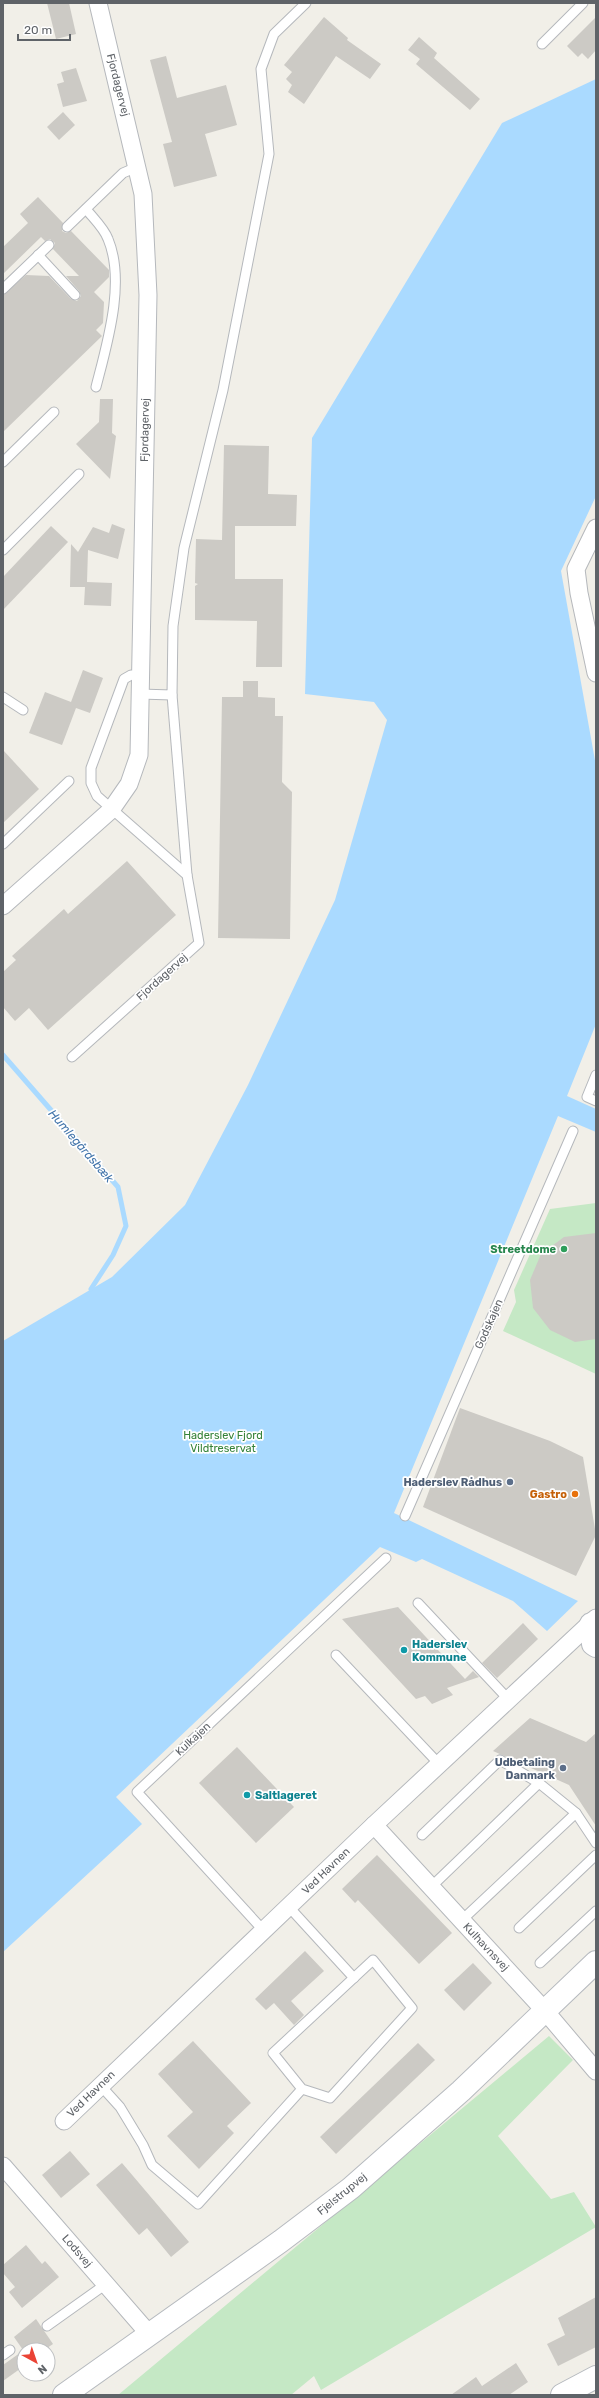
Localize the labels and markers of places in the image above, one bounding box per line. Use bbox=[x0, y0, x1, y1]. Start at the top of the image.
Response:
place label: Streetdome bbox=[490, 1243, 556, 1256]
marker: Streetdome bbox=[559, 1244, 569, 1254]
place label: Haderslev Rådhus bbox=[403, 1476, 502, 1489]
marker: Haderslev Rådhus bbox=[505, 1477, 515, 1487]
place label: Gastro bbox=[530, 1488, 567, 1501]
marker: Gastro bbox=[570, 1489, 580, 1499]
place label: Haderslev Kommune bbox=[412, 1638, 468, 1664]
marker: Haderslev Kommune bbox=[399, 1645, 409, 1655]
place label: Udbetaling Danmark bbox=[495, 1756, 556, 1782]
marker: Udbetaling Danmark bbox=[558, 1763, 568, 1773]
place label: Saltlageret bbox=[255, 1789, 317, 1802]
marker: Saltlageret bbox=[242, 1790, 252, 1800]

